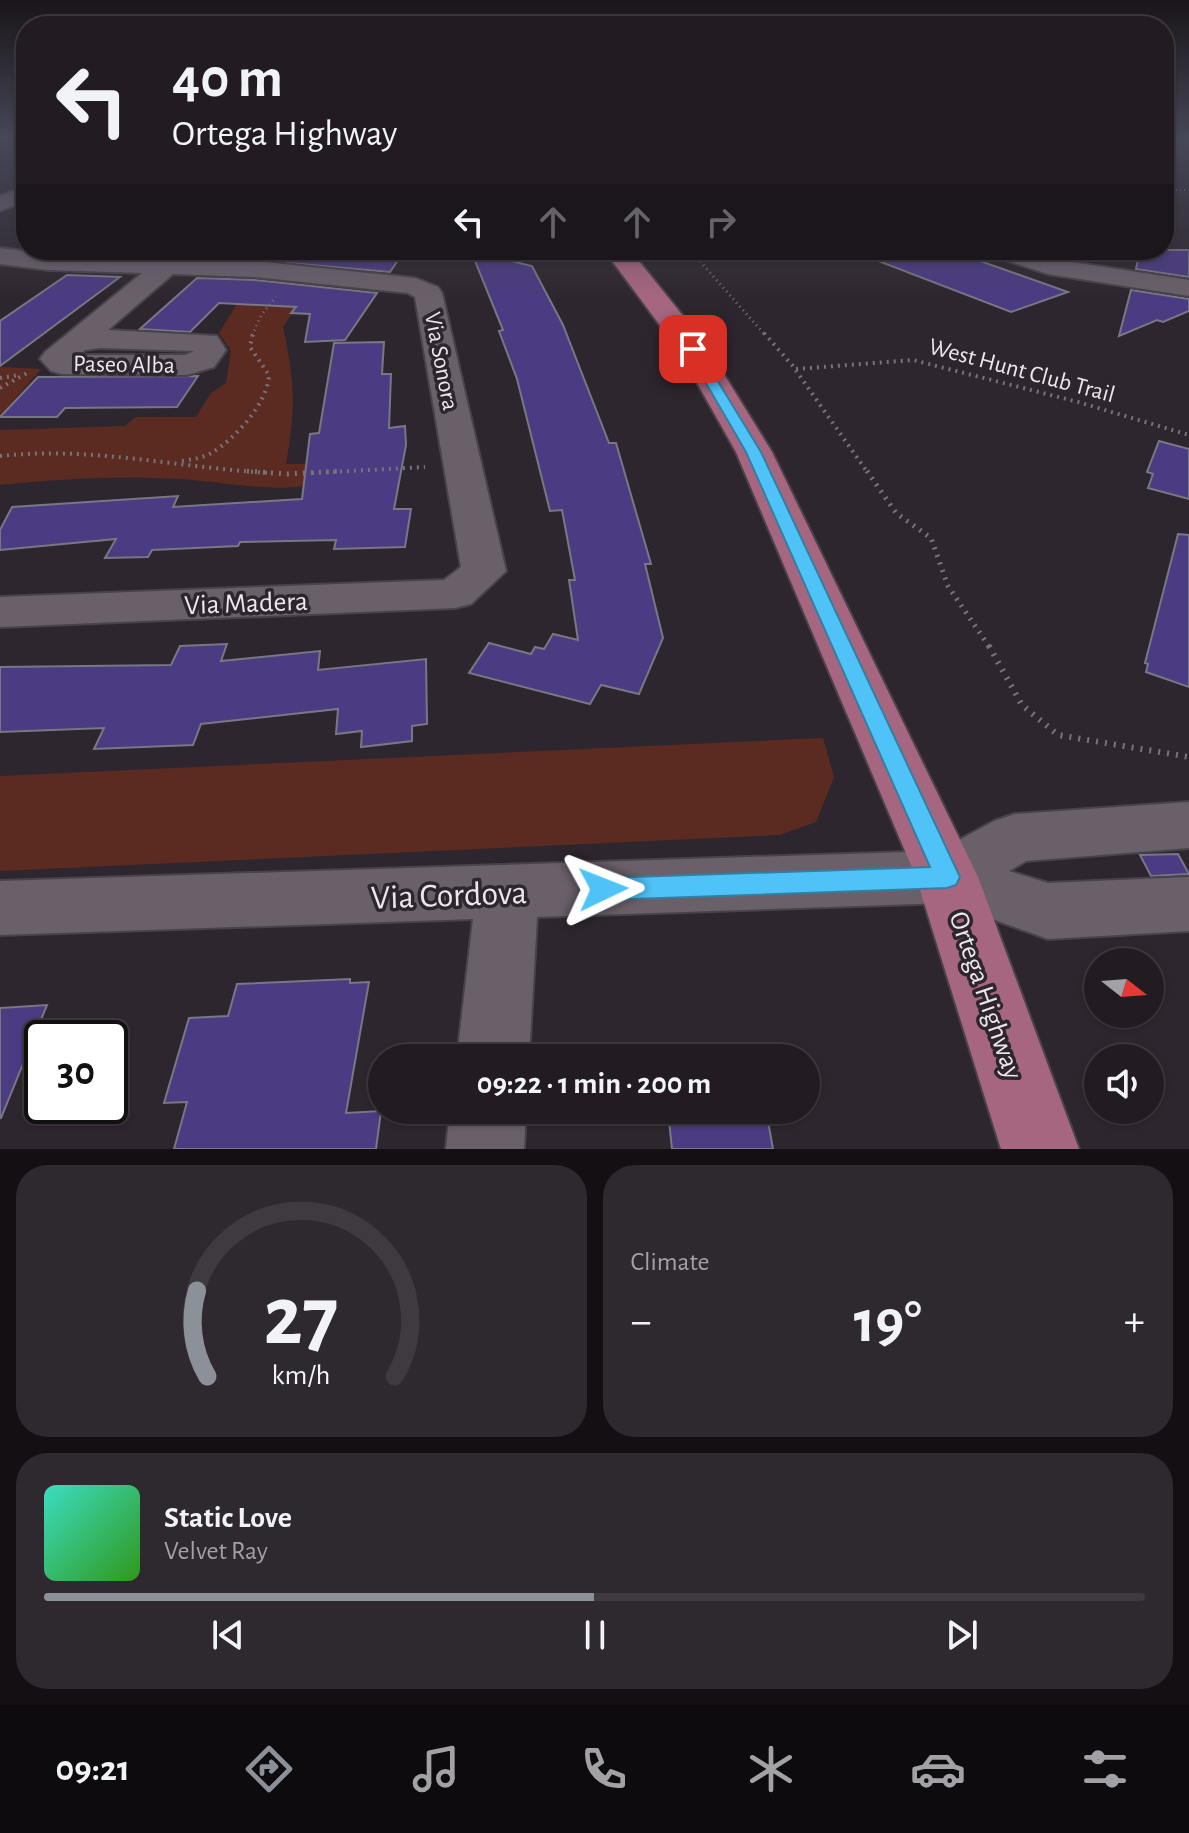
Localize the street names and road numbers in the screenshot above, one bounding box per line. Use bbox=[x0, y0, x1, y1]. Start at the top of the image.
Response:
street label: Via Sonora bbox=[420, 310, 462, 412]
street label: West Hunt Club Trail bbox=[926, 335, 1117, 407]
street label: Paseo Alba bbox=[73, 352, 175, 378]
street label: Via Madera bbox=[184, 588, 309, 620]
street label: Via Cordova bbox=[370, 876, 528, 916]
street label: Ortega Highway bbox=[943, 908, 1027, 1083]

